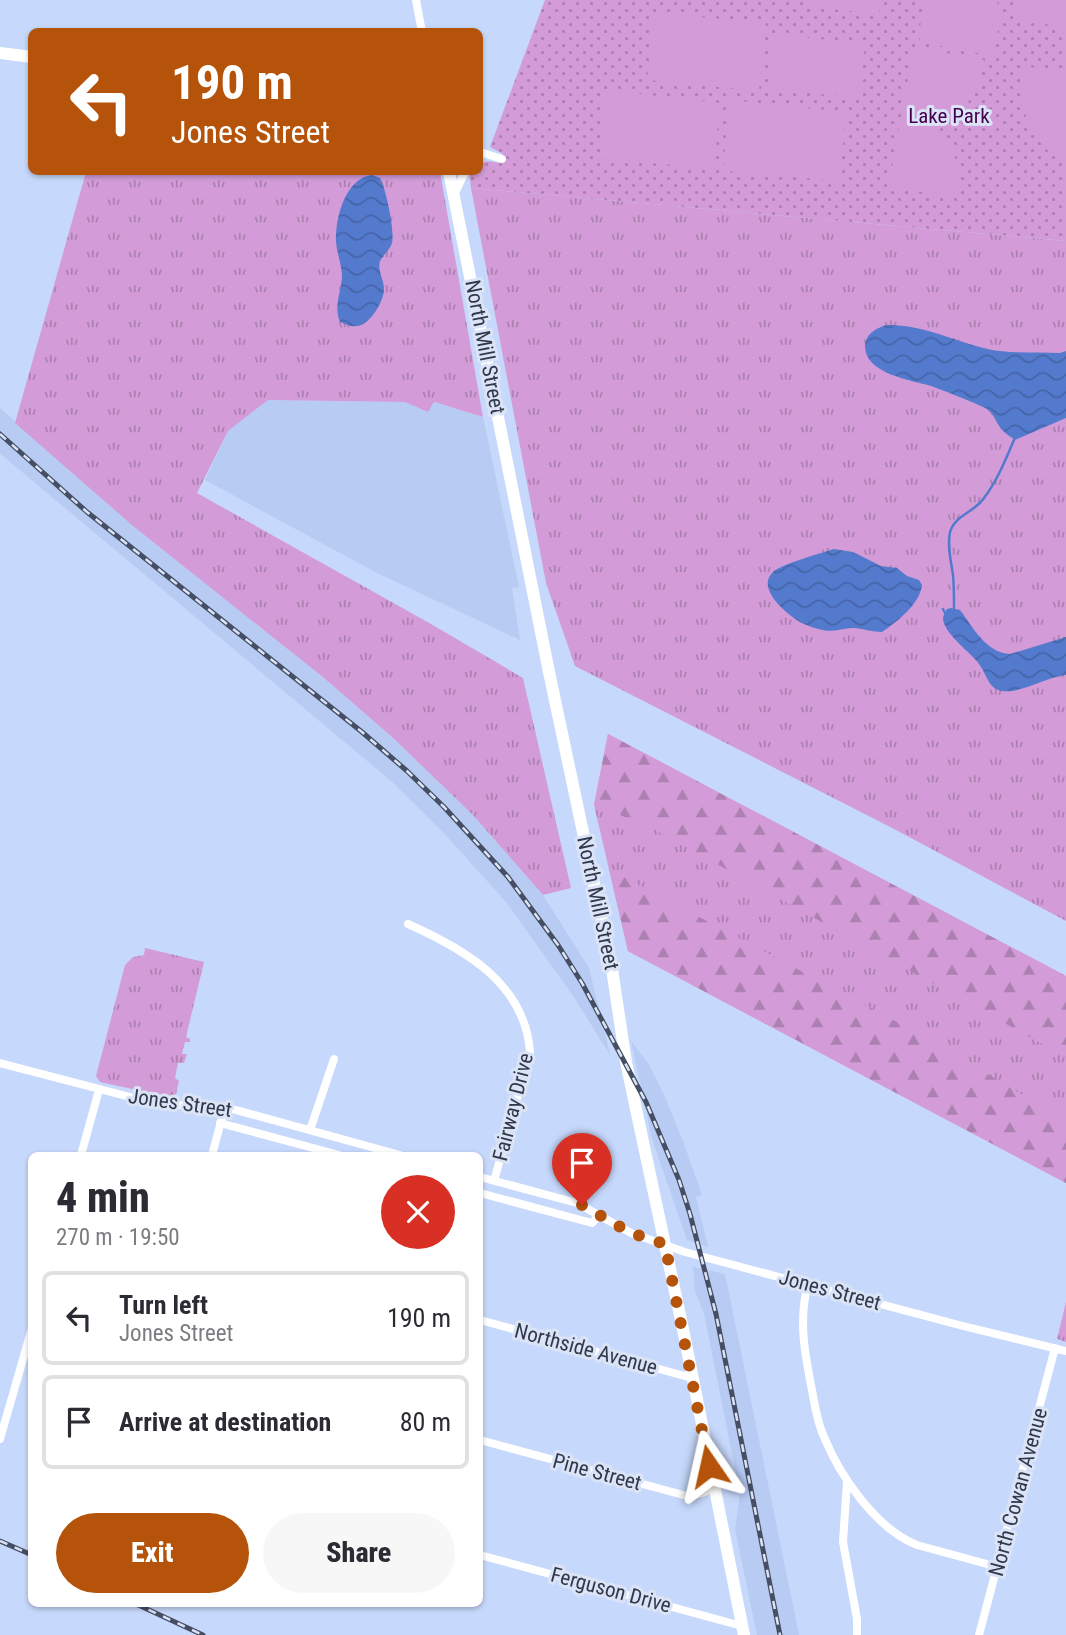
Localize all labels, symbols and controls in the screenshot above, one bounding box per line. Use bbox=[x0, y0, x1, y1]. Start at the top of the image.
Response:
text: 190 m bbox=[171, 54, 293, 111]
icon: left bbox=[56, 56, 147, 147]
park label: Lake Park bbox=[908, 104, 990, 128]
text: Jones Street bbox=[171, 113, 330, 151]
street label: North Mill Street bbox=[460, 278, 510, 416]
street label: North Mill Street bbox=[572, 834, 624, 972]
street label: Fairway Drive bbox=[488, 1050, 538, 1163]
street label: Jones Street bbox=[127, 1084, 233, 1122]
pin bbox=[552, 1133, 612, 1205]
icon: arrive bbox=[563, 1144, 601, 1182]
text: 4 min bbox=[56, 1173, 150, 1222]
button: close bbox=[381, 1175, 455, 1249]
text: 270 m · 19:50 bbox=[56, 1224, 180, 1251]
street label: Jones Street bbox=[777, 1265, 883, 1315]
text: Turn left bbox=[119, 1290, 208, 1320]
icon: left bbox=[60, 1299, 98, 1337]
text: 190 m bbox=[387, 1303, 451, 1333]
street label: Northside Avenue bbox=[512, 1318, 660, 1380]
text: Jones Street bbox=[119, 1320, 233, 1347]
icon: arrive bbox=[60, 1403, 98, 1441]
street label: North Cowan Avenue bbox=[984, 1405, 1052, 1579]
text: Arrive at destination bbox=[119, 1407, 331, 1437]
text: 80 m bbox=[400, 1407, 451, 1437]
position arrow bbox=[672, 1429, 746, 1503]
street label: Pine Street bbox=[550, 1449, 644, 1495]
button: Exit bbox=[56, 1513, 249, 1593]
button: Share bbox=[263, 1513, 455, 1593]
street label: Ferguson Drive bbox=[548, 1562, 674, 1618]

